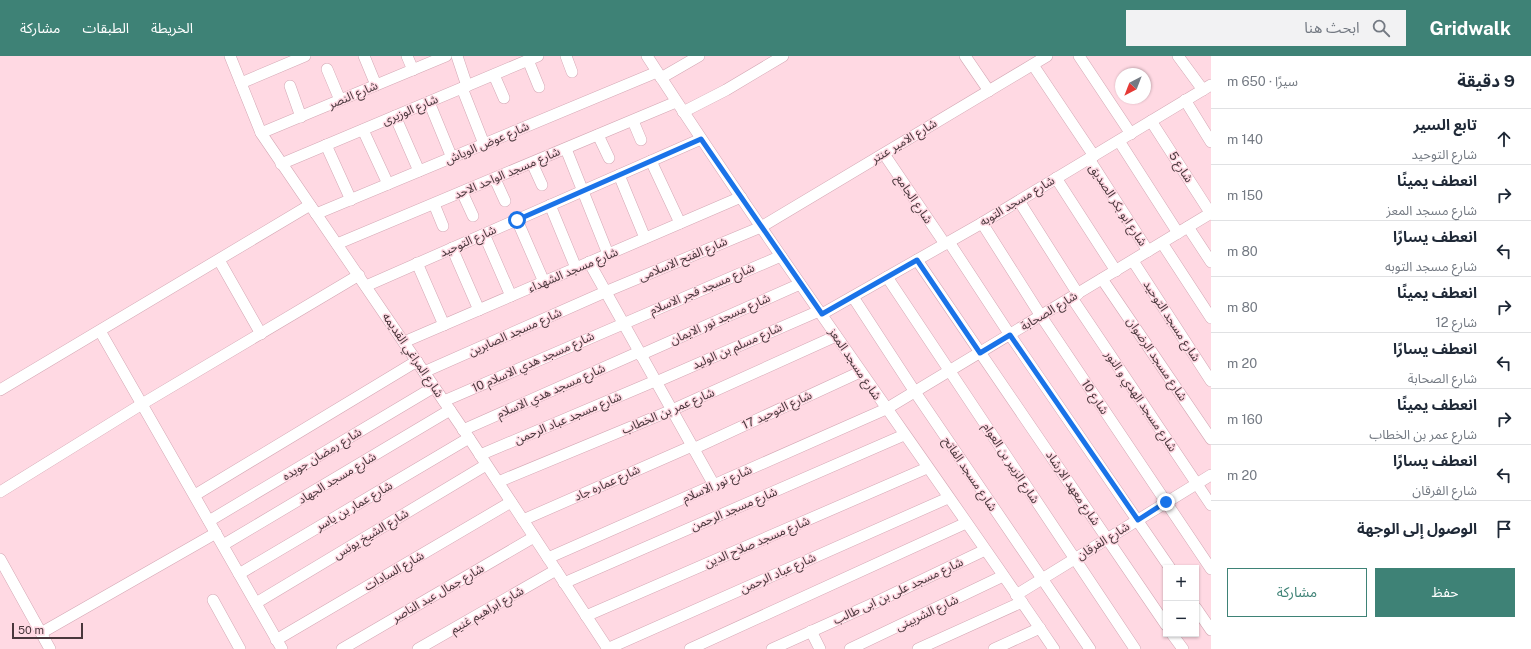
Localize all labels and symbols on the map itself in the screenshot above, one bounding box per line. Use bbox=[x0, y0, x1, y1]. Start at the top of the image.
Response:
north arrow bbox=[1115, 68, 1151, 104]
street label: شارع النصر bbox=[325, 78, 381, 114]
street label: شارع الوزيرى bbox=[380, 92, 441, 130]
street label: شارع الامير عنتر bbox=[868, 116, 940, 168]
street label: شارع عوض الوياش bbox=[443, 119, 532, 169]
street label: شارع مسجد الواحد الاحد bbox=[452, 144, 563, 204]
street label: شارع 5 bbox=[1164, 149, 1196, 186]
street label: شارع ابو بكر الصديق bbox=[1085, 161, 1150, 250]
street label: شارع الجامع bbox=[891, 172, 935, 227]
street label: شارع مسجد التوبه bbox=[977, 173, 1058, 231]
route start bbox=[508, 211, 526, 229]
street label: شارع التوحيد bbox=[438, 222, 499, 261]
street label: شارع الفتح الاسلامى bbox=[637, 234, 730, 286]
street label: شارع مسجد الشهداء bbox=[526, 245, 621, 297]
street label: شارع مسجد فجر الاسلام bbox=[647, 261, 757, 319]
street label: شارع مسجد التوحيد bbox=[1139, 278, 1203, 365]
street label: شارع الصحابة bbox=[1018, 289, 1081, 335]
street label: شارع مسجد نور الايمان bbox=[668, 291, 773, 349]
street label: شارع مسجد الصابرين bbox=[466, 305, 565, 361]
street label: شارع المراغي القديمه bbox=[377, 310, 446, 401]
street label: شارع مسجد الرضوان bbox=[1122, 315, 1190, 405]
street label: شارع مسلم بن الوليد bbox=[690, 320, 785, 374]
street label: شارع مسجد المعز bbox=[824, 325, 884, 404]
street label: شارع مسجد هدي الاسلام 10 bbox=[470, 328, 596, 396]
street label: شارع مسجد الهدي و النور bbox=[1099, 347, 1180, 456]
street label: شارع مسجد هدي الاسلام bbox=[494, 361, 608, 421]
street label: شارع 10 bbox=[1077, 377, 1112, 418]
street label: شارع عمر بن الخطاب bbox=[620, 385, 717, 439]
street label: شارع التوحيد 17 bbox=[740, 388, 815, 434]
street label: شارع مسجد عباد الرحمن bbox=[512, 389, 624, 449]
street label: شارع الزبير بن العوام bbox=[978, 420, 1042, 507]
street label: شارع رمضان جويده bbox=[280, 425, 365, 485]
street label: شارع مسجد الفاتح bbox=[938, 434, 1000, 515]
street label: شارع معهد الارشاد bbox=[1041, 448, 1103, 529]
street label: شارع مسجد الجهاد bbox=[295, 449, 380, 509]
street label: شارع عماره جاد bbox=[572, 462, 643, 506]
street label: شارع نور الاسلام bbox=[680, 462, 755, 507]
street label: شارع عمار بن ياسر bbox=[312, 478, 396, 536]
street label: شارع مسجد الرحمن bbox=[689, 484, 780, 535]
route end bbox=[1157, 493, 1175, 511]
street label: شارع الشيخ يونس bbox=[331, 506, 412, 564]
street label: شارع مسجد صلاح الدين bbox=[702, 513, 813, 572]
street label: شارع الفرقان bbox=[1074, 519, 1133, 564]
street label: شارع السادات bbox=[362, 548, 427, 595]
street label: شارع عباد الرحمن bbox=[738, 550, 819, 598]
street label: شارع مسجد على بن ابى طالب bbox=[831, 555, 966, 629]
street label: شارع جمال عبد الناصر bbox=[389, 561, 487, 627]
street label: شارع ابراهيم غنيم bbox=[448, 583, 527, 638]
street label: شارع الشربينى bbox=[893, 592, 961, 635]
scale bar bbox=[12, 621, 83, 640]

